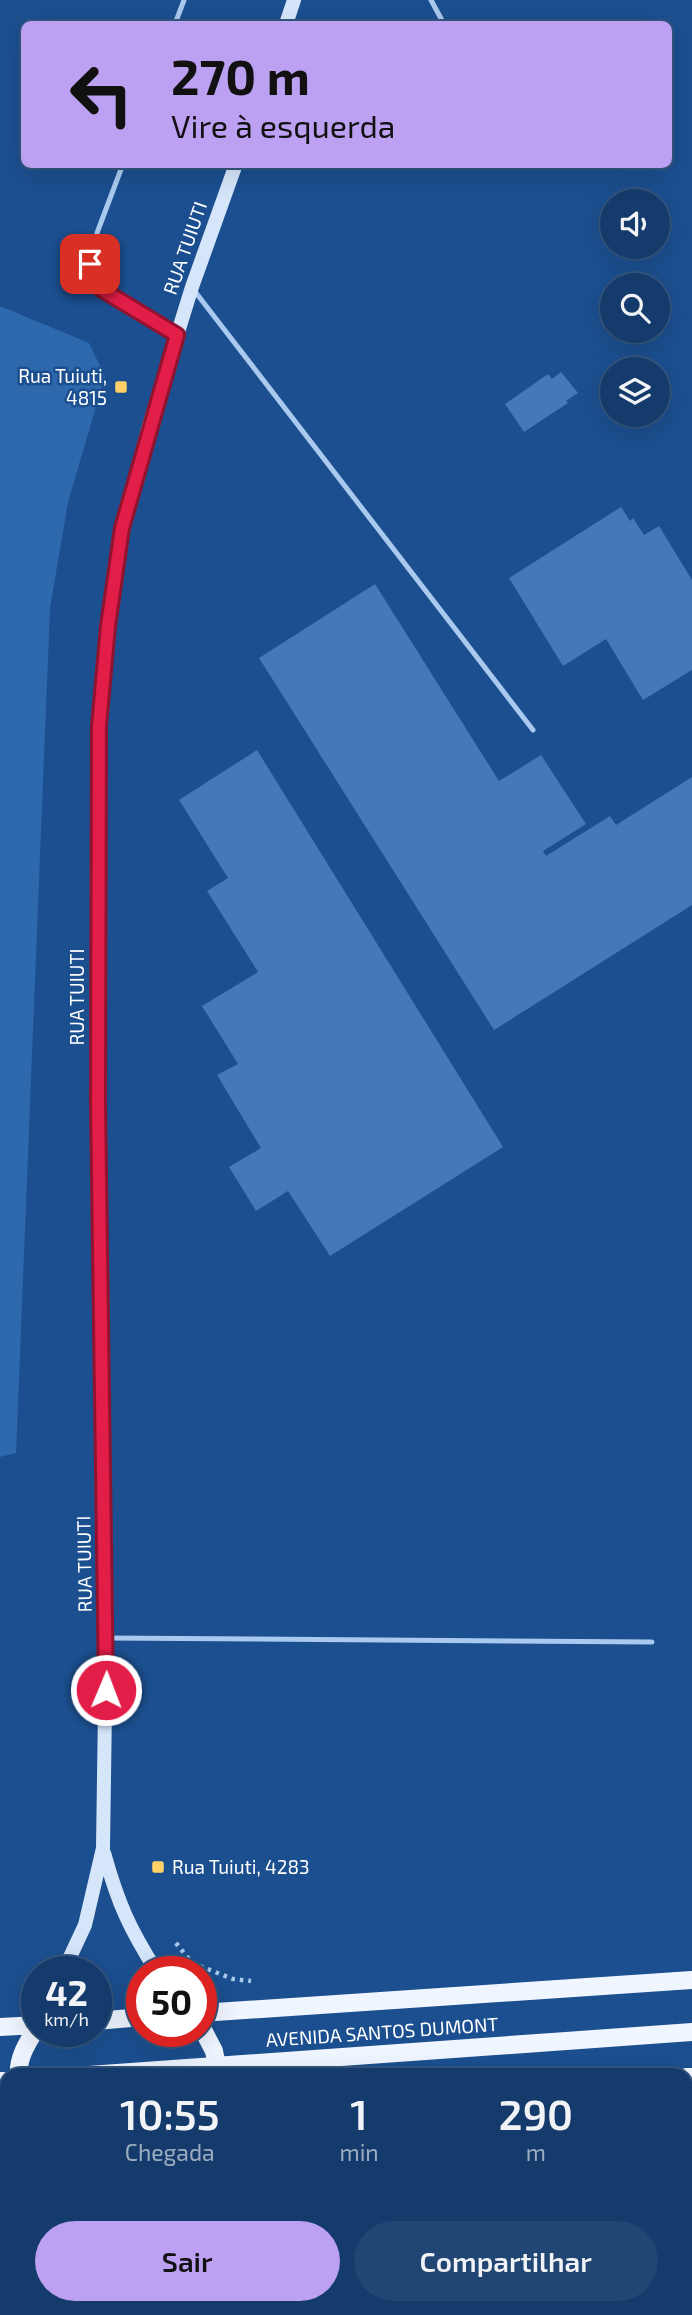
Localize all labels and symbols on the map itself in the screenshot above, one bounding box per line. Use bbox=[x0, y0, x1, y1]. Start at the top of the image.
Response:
street label: RUA TUIUTI bbox=[158, 198, 211, 297]
pin bbox=[60, 234, 120, 294]
place label: Rua Tuiuti, 4815 bbox=[18, 364, 107, 409]
marker: Rua Tuiuti, 4815 bbox=[113, 379, 129, 395]
street label: RUA TUIUTI bbox=[65, 949, 88, 1045]
street label: RUA TUIUTI bbox=[71, 1515, 96, 1613]
position arrow bbox=[69, 1653, 143, 1727]
place label: Rua Tuiuti, 4283 bbox=[172, 1855, 310, 1878]
marker: Rua Tuiuti, 4283 bbox=[150, 1859, 166, 1875]
speed limit sign: 50 bbox=[126, 1956, 217, 2047]
street label: AVENIDA SANTOS DUMONT bbox=[265, 2012, 499, 2051]

